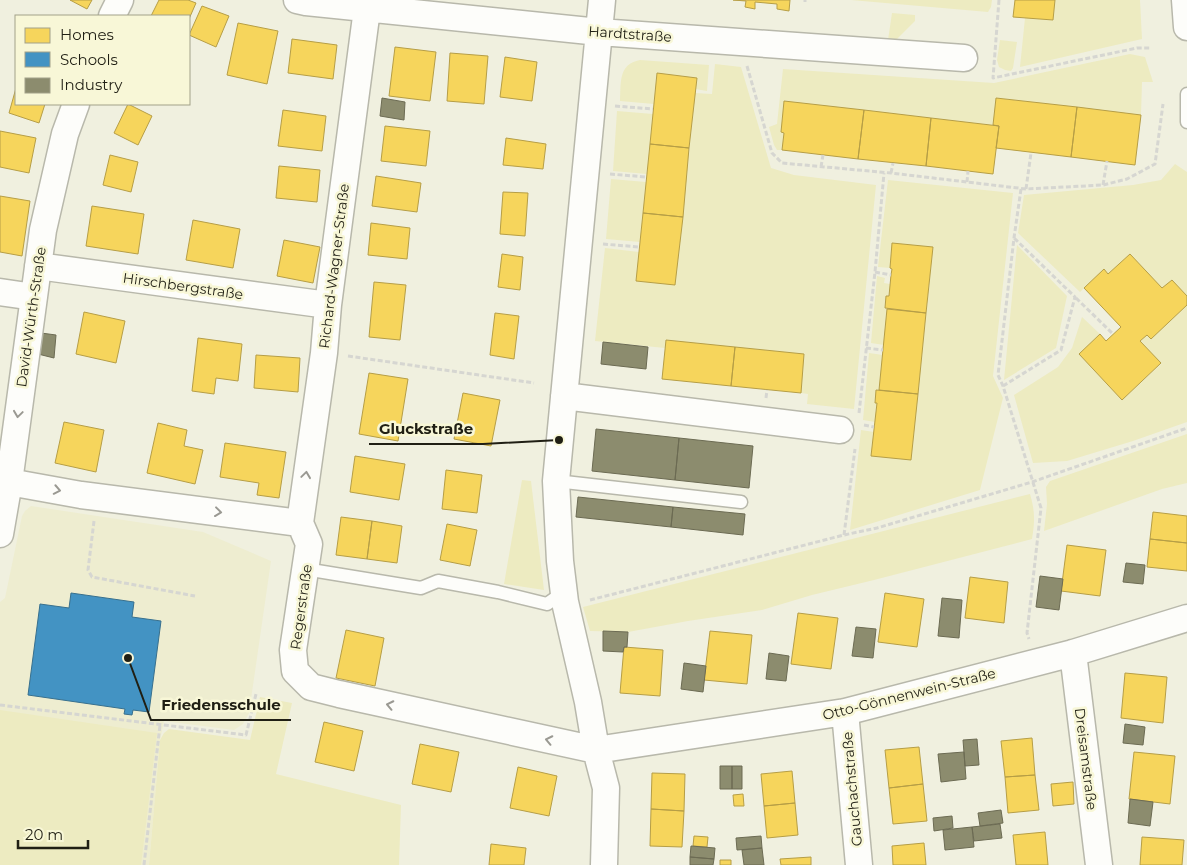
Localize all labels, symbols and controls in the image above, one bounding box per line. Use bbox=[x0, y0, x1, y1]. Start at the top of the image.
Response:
legend bbox=[15, 15, 190, 105]
street label: Hardtstraße bbox=[588, 22, 672, 46]
text: Homes bbox=[60, 25, 114, 44]
text: Schools bbox=[60, 50, 118, 69]
text: Industry bbox=[60, 75, 123, 94]
street label: Richard-Wagner-Straße bbox=[315, 183, 353, 349]
street label: David-Würth-Straße bbox=[12, 246, 50, 388]
street label: Hirschbergstraße bbox=[122, 269, 244, 303]
one-way arrow bbox=[13, 411, 24, 419]
callout: Gluckstraße bbox=[369, 414, 483, 444]
text: Gluckstraße bbox=[379, 419, 473, 438]
one-way arrow bbox=[301, 470, 311, 479]
one-way arrow bbox=[52, 485, 61, 495]
one-way arrow bbox=[213, 507, 222, 517]
street label: Regerstraße bbox=[286, 563, 316, 651]
street label: Otto-Gönnenwein-Straße bbox=[821, 664, 997, 724]
callout: Friedensschule bbox=[151, 690, 291, 720]
text: Friedensschule bbox=[161, 695, 281, 714]
one-way arrow bbox=[386, 701, 395, 711]
street label: Dreisamstraße bbox=[1071, 707, 1101, 811]
street label: Gauchachstraße bbox=[838, 731, 866, 847]
one-way arrow bbox=[544, 735, 553, 746]
scale bar bbox=[18, 818, 88, 850]
text: 20 m bbox=[25, 825, 63, 844]

